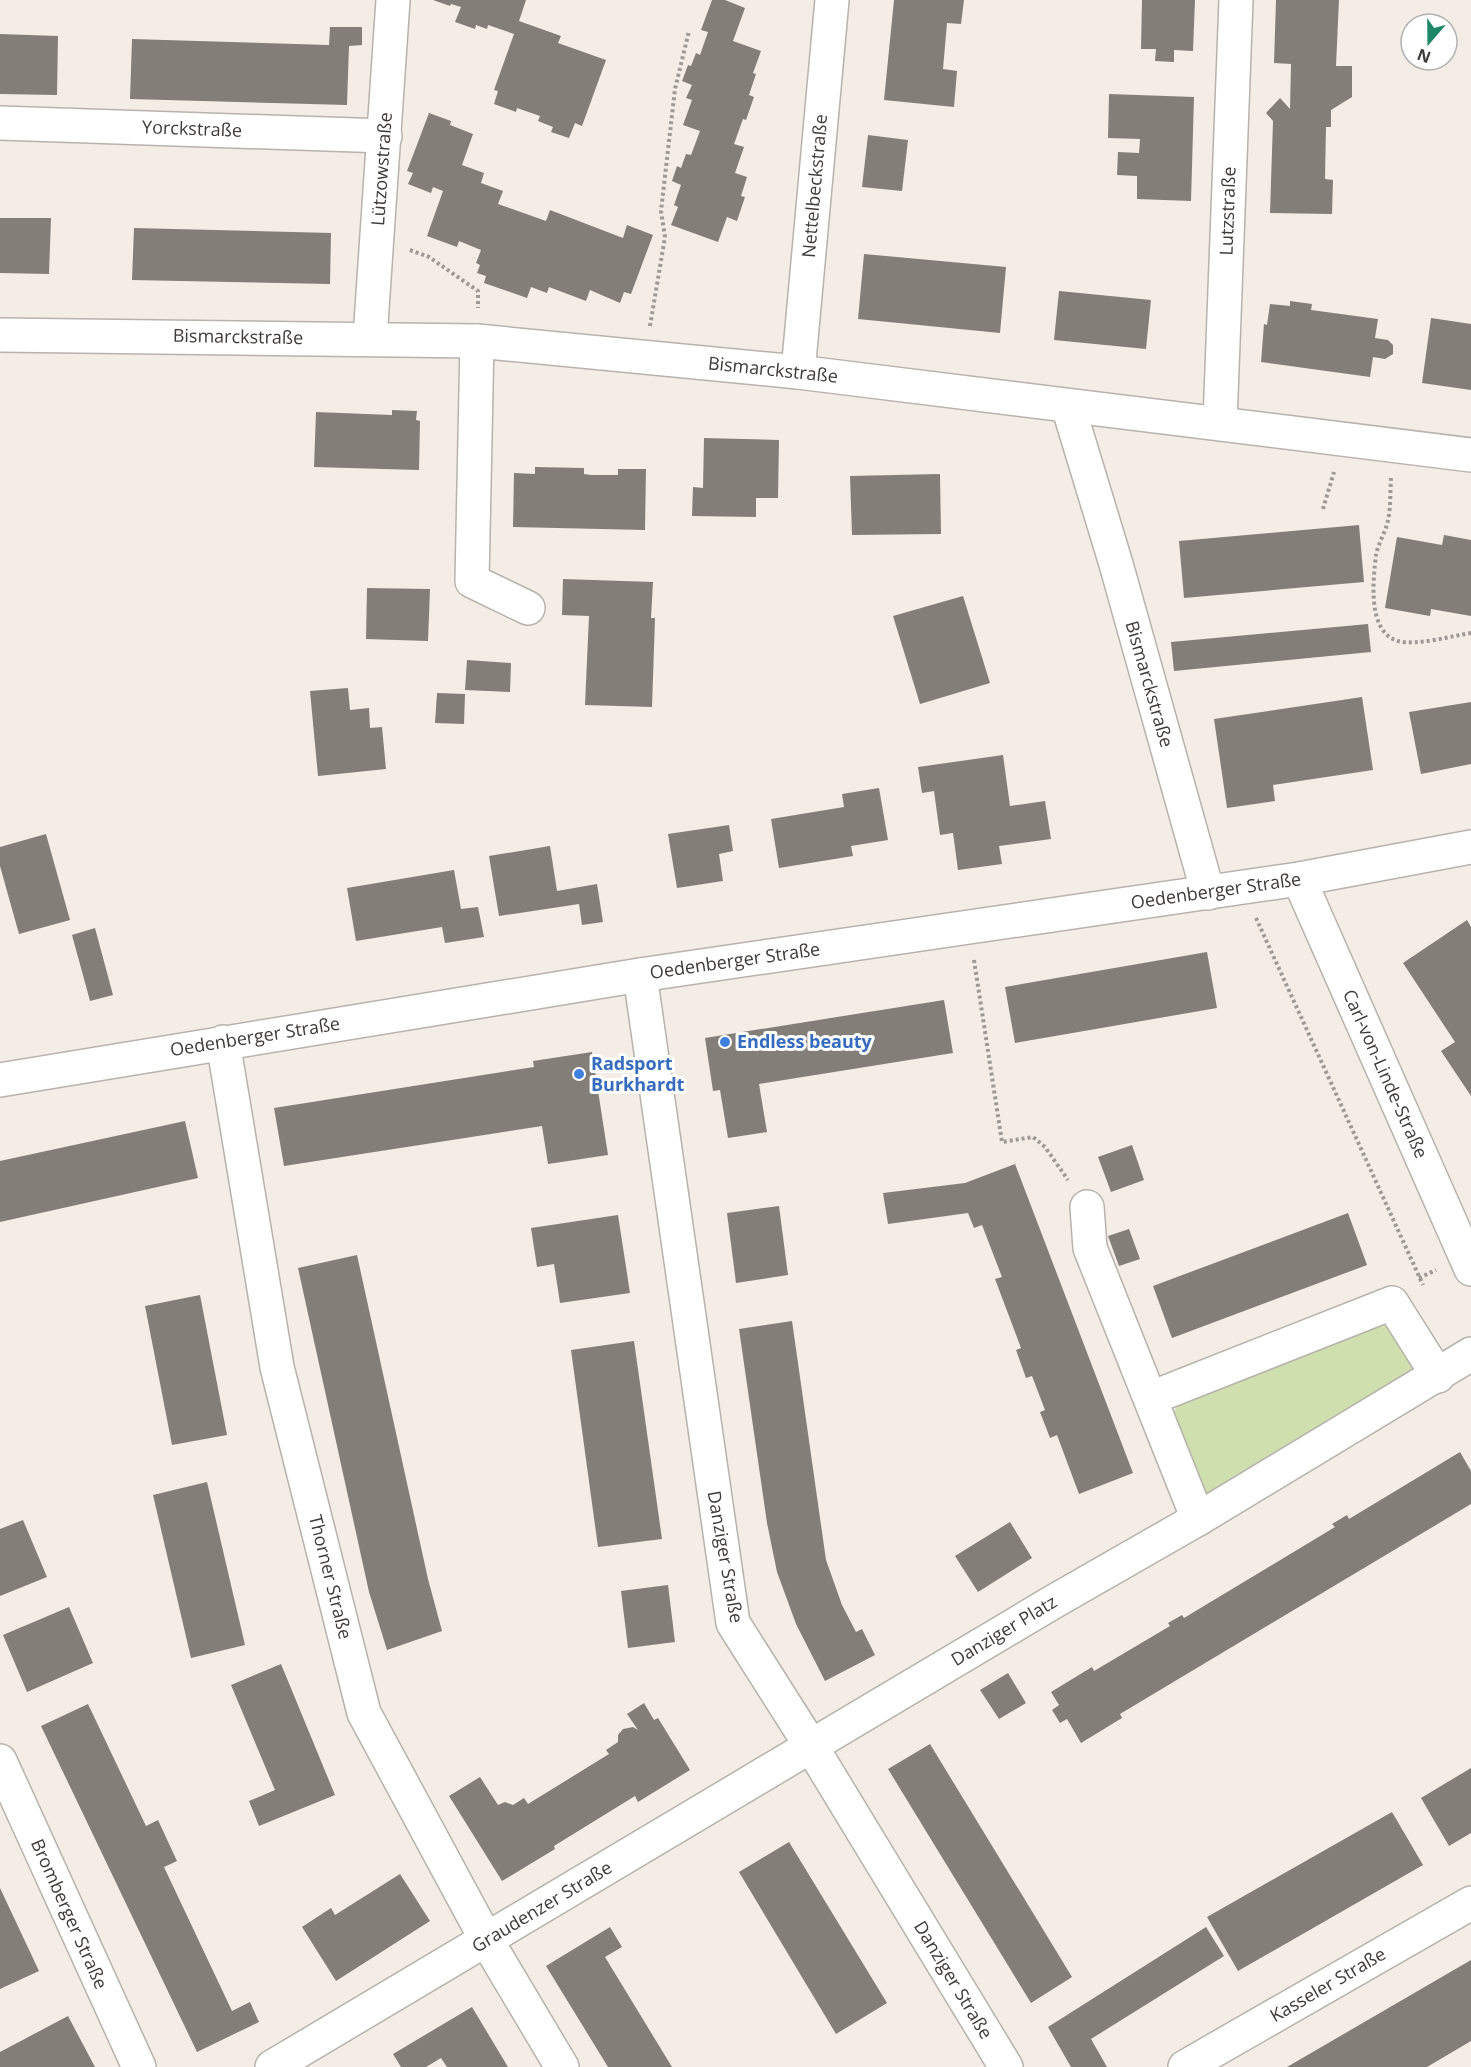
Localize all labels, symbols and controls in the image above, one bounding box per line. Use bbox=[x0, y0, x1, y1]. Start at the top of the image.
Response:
north arrow bbox=[1399, 12, 1459, 72]
text: N bbox=[1414, 44, 1434, 69]
street label: Lützowstraße bbox=[365, 111, 397, 226]
street label: Nettelbeckstraße bbox=[796, 113, 832, 259]
street label: Yorckstraße bbox=[142, 114, 242, 142]
street label: Lutzstraße bbox=[1213, 166, 1241, 256]
street label: Bismarckstraße bbox=[173, 323, 303, 349]
street label: Bismarckstraße bbox=[707, 350, 839, 388]
street label: Bismarckstraße bbox=[1120, 618, 1179, 750]
street label: Oedenberger Straße bbox=[1129, 866, 1303, 914]
street label: Oedenberger Straße bbox=[648, 936, 822, 984]
street label: Carl-von-Linde-Straße bbox=[1338, 985, 1434, 1162]
street label: Oedenberger Straße bbox=[168, 1011, 341, 1061]
place label: Endless beauty bbox=[737, 1029, 873, 1053]
marker: Endless beauty bbox=[718, 1035, 732, 1049]
place label: Radsport Burkhardt bbox=[591, 1051, 685, 1096]
marker: Radsport Burkhardt bbox=[572, 1067, 586, 1081]
street label: Danziger Straße bbox=[703, 1489, 749, 1625]
street label: Thorner Straße bbox=[304, 1512, 358, 1641]
street label: Danziger Platz bbox=[946, 1589, 1061, 1671]
street label: Bromberger Straße bbox=[26, 1835, 114, 1992]
street label: Graudenzer Straße bbox=[467, 1855, 616, 1957]
street label: Danziger Straße bbox=[909, 1916, 999, 2043]
street label: Kasseler Straße bbox=[1265, 1941, 1390, 2027]

